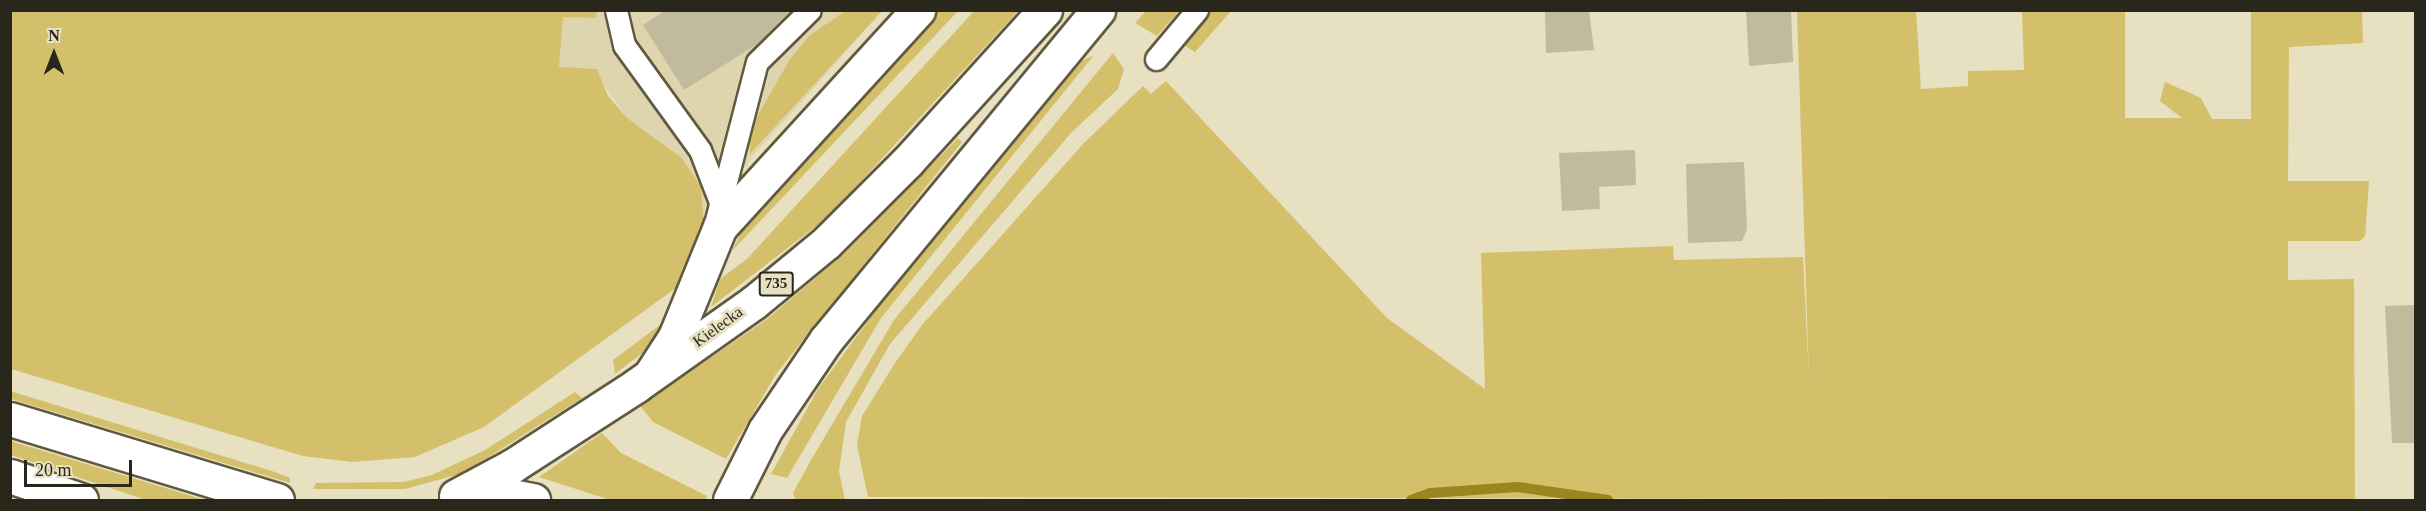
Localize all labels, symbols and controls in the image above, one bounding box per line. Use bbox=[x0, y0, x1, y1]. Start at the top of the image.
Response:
north arrow bbox=[24, 24, 84, 84]
text: N bbox=[48, 27, 60, 44]
road number: 735 bbox=[758, 272, 794, 296]
street label: Kielecka bbox=[689, 303, 747, 351]
scale bar bbox=[27, 448, 135, 486]
text: 20 m bbox=[35, 460, 72, 480]

